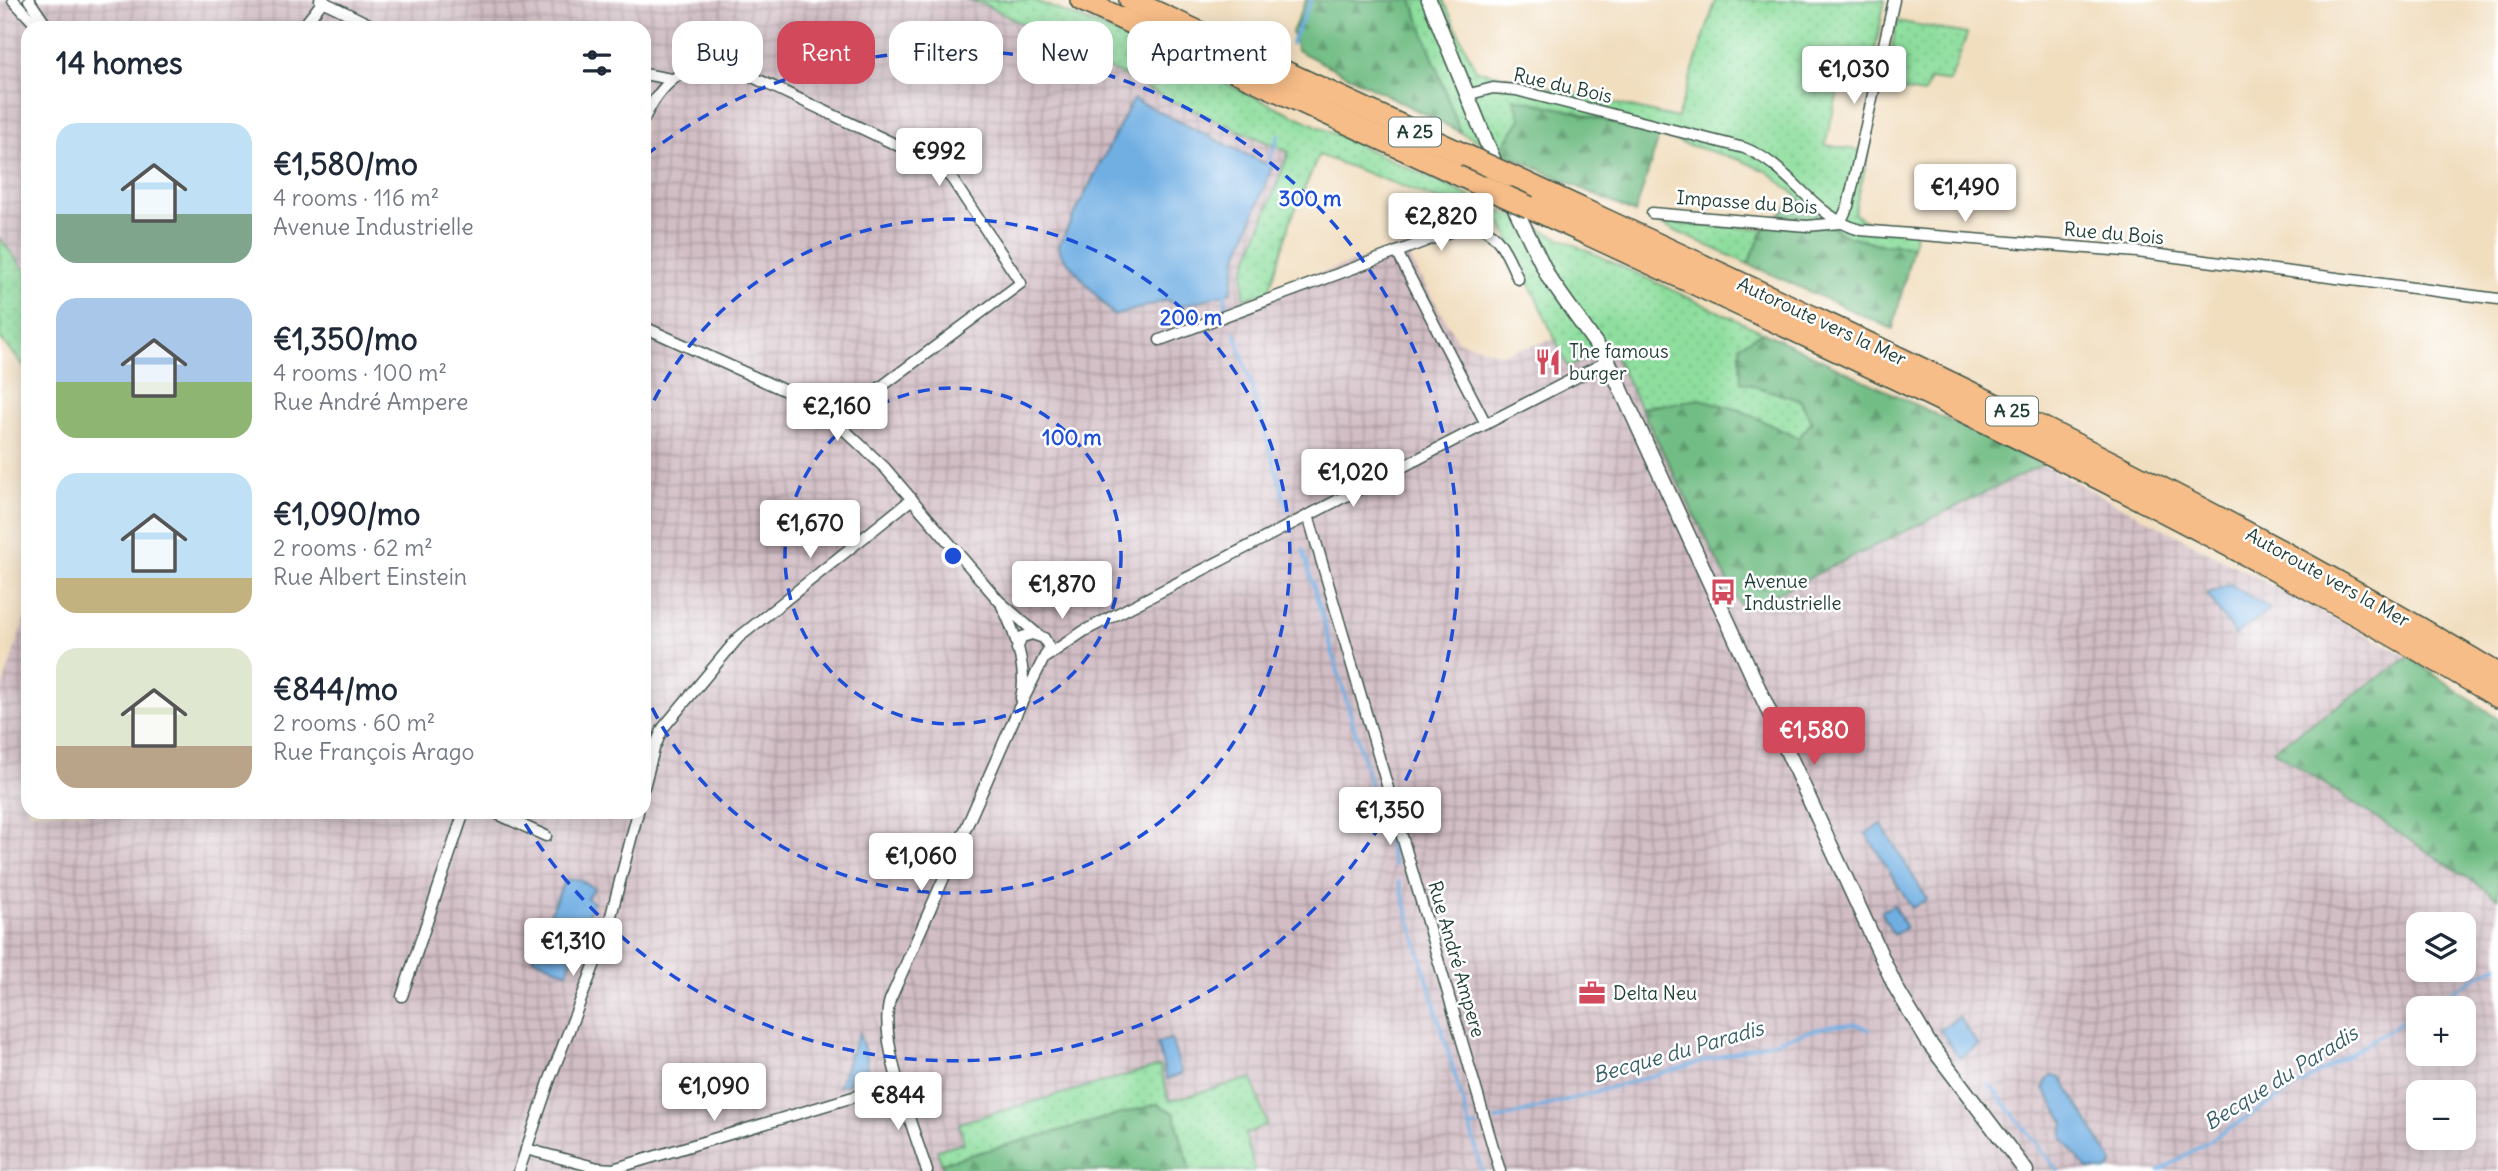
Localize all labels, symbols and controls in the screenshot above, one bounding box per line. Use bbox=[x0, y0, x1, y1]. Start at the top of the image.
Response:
chip: Buy bbox=[672, 21, 763, 84]
chip: Rent bbox=[777, 21, 875, 84]
chip: Filters bbox=[889, 21, 1003, 84]
chip: New bbox=[1017, 21, 1113, 84]
chip: Apartment bbox=[1127, 21, 1291, 84]
text: 14 homes bbox=[56, 44, 183, 82]
icon: filters bbox=[578, 44, 616, 82]
pin: €1,030 bbox=[1797, 46, 1911, 106]
text: €1,030 bbox=[1818, 54, 1890, 83]
street label: Rue du Bois bbox=[1511, 62, 1615, 108]
road number: A 25 bbox=[1389, 118, 1441, 146]
pin: €992 bbox=[898, 128, 980, 188]
text: €992 bbox=[912, 136, 966, 165]
text: €1,580/mo bbox=[273, 145, 418, 183]
icon: home bbox=[112, 151, 196, 235]
pin: €1,490 bbox=[1908, 164, 2022, 224]
text: €1,490 bbox=[1930, 172, 2000, 201]
text: 4 rooms · 116 m² bbox=[273, 183, 439, 212]
text: 300 m bbox=[1279, 185, 1342, 212]
street label: Impasse du Bois bbox=[1676, 185, 1818, 219]
pin: €2,820 bbox=[1384, 194, 1498, 253]
text: €2,820 bbox=[1404, 201, 1478, 230]
text: Avenue Industrielle bbox=[273, 212, 474, 241]
street label: Rue du Bois bbox=[2063, 217, 2165, 249]
street label: Autoroute vers la Mer bbox=[1734, 271, 1911, 371]
text: 200 m bbox=[1160, 304, 1223, 331]
text: €1,350/mo bbox=[273, 320, 418, 358]
icon: home bbox=[112, 326, 196, 410]
place label: The famous burger bbox=[1569, 339, 1669, 385]
restaurant icon: The famous burger bbox=[1533, 347, 1563, 377]
text: 4 rooms · 100 m² bbox=[273, 358, 447, 387]
pin: €2,160 bbox=[780, 384, 894, 443]
text: Rue André Ampere bbox=[273, 387, 468, 416]
text: €2,160 bbox=[803, 391, 871, 420]
road number: A 25 bbox=[1986, 396, 2038, 426]
text: 100 m bbox=[1042, 424, 1102, 451]
pin: €1,020 bbox=[1296, 449, 1410, 509]
text: €1,020 bbox=[1317, 457, 1389, 486]
text: €1,090/mo bbox=[273, 495, 420, 533]
pin: €1,670 bbox=[753, 500, 867, 560]
icon: home bbox=[112, 501, 196, 585]
text: €1,670 bbox=[776, 508, 844, 537]
street label: Autoroute vers la Mer bbox=[2242, 522, 2414, 632]
text: 2 rooms · 62 m² bbox=[273, 533, 433, 562]
centre of rings bbox=[941, 544, 965, 568]
text: Rue Albert Einstein bbox=[273, 562, 467, 591]
pin: €1,870 bbox=[1005, 562, 1119, 621]
text: €1,870 bbox=[1028, 569, 1096, 598]
place label: Avenue Industrielle bbox=[1744, 569, 1841, 615]
bus stop icon: Avenue Industrielle bbox=[1708, 577, 1738, 607]
text: €844/mo bbox=[273, 670, 398, 708]
icon: home bbox=[112, 676, 196, 760]
text: 2 rooms · 60 m² bbox=[273, 708, 435, 737]
pin: €1,580 bbox=[1757, 708, 1871, 767]
text: €1,580 bbox=[1779, 715, 1849, 744]
text: Rue François Arago bbox=[273, 737, 475, 766]
pin: €1,350 bbox=[1333, 788, 1447, 847]
text: €1,350 bbox=[1355, 795, 1425, 824]
pin: €1,060 bbox=[864, 834, 978, 893]
text: €1,060 bbox=[885, 841, 957, 870]
street label: Rue André Ampere bbox=[1423, 878, 1491, 1040]
map controls bbox=[2406, 912, 2476, 1150]
button: layers bbox=[2406, 912, 2476, 982]
pin: €1,310 bbox=[516, 918, 630, 978]
text: €1,310 bbox=[540, 926, 606, 955]
office icon: Delta Neu bbox=[1577, 978, 1607, 1008]
place label: Delta Neu bbox=[1613, 981, 1697, 1005]
button: + bbox=[2406, 996, 2476, 1066]
water label: Becque du Paradis bbox=[1589, 1014, 1768, 1089]
water label: Becque du Paradis bbox=[2199, 1019, 2364, 1136]
pin: €1,090 bbox=[657, 1064, 771, 1123]
text: €1,090 bbox=[678, 1071, 750, 1100]
pin: €844 bbox=[857, 1072, 939, 1132]
text: €844 bbox=[871, 1080, 925, 1109]
button: − bbox=[2406, 1080, 2476, 1150]

